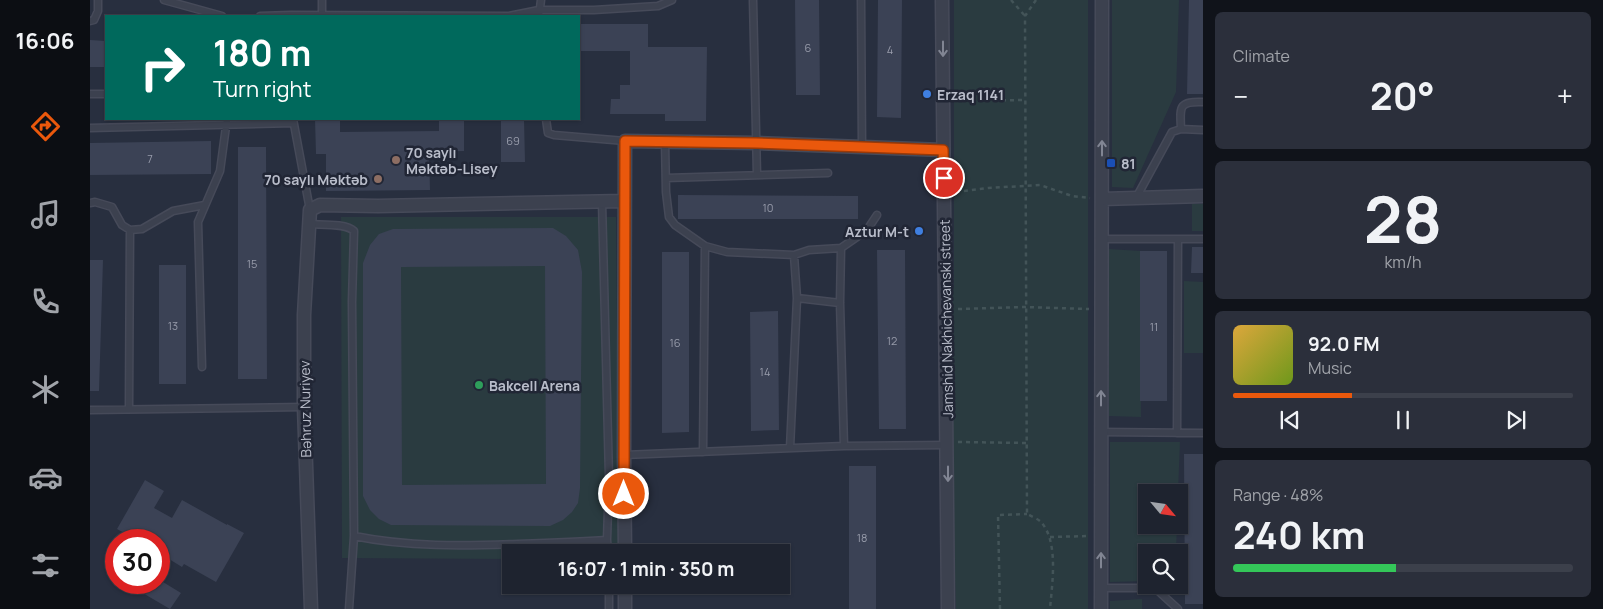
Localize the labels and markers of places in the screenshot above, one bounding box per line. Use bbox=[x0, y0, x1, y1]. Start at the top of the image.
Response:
place label: Erzaq 1141 bbox=[937, 85, 1004, 104]
marker: Erzaq 1141 bbox=[921, 88, 933, 100]
place label: 70 saylı Məktəb-Lisey bbox=[406, 143, 498, 178]
marker: 70 saylı Məktəb-Lisey bbox=[390, 154, 402, 166]
place label: 81 bbox=[1121, 154, 1136, 173]
pin bbox=[923, 157, 965, 199]
marker: 81 bbox=[1105, 157, 1117, 169]
place label: 70 saylı Məktəb bbox=[264, 170, 368, 189]
marker: 70 saylı Məktəb bbox=[372, 173, 384, 185]
place label: Aztur M-t bbox=[845, 222, 909, 241]
marker: Aztur M-t bbox=[913, 225, 925, 237]
place label: Bakcell Arena bbox=[489, 376, 580, 395]
marker: Bakcell Arena bbox=[473, 379, 485, 391]

